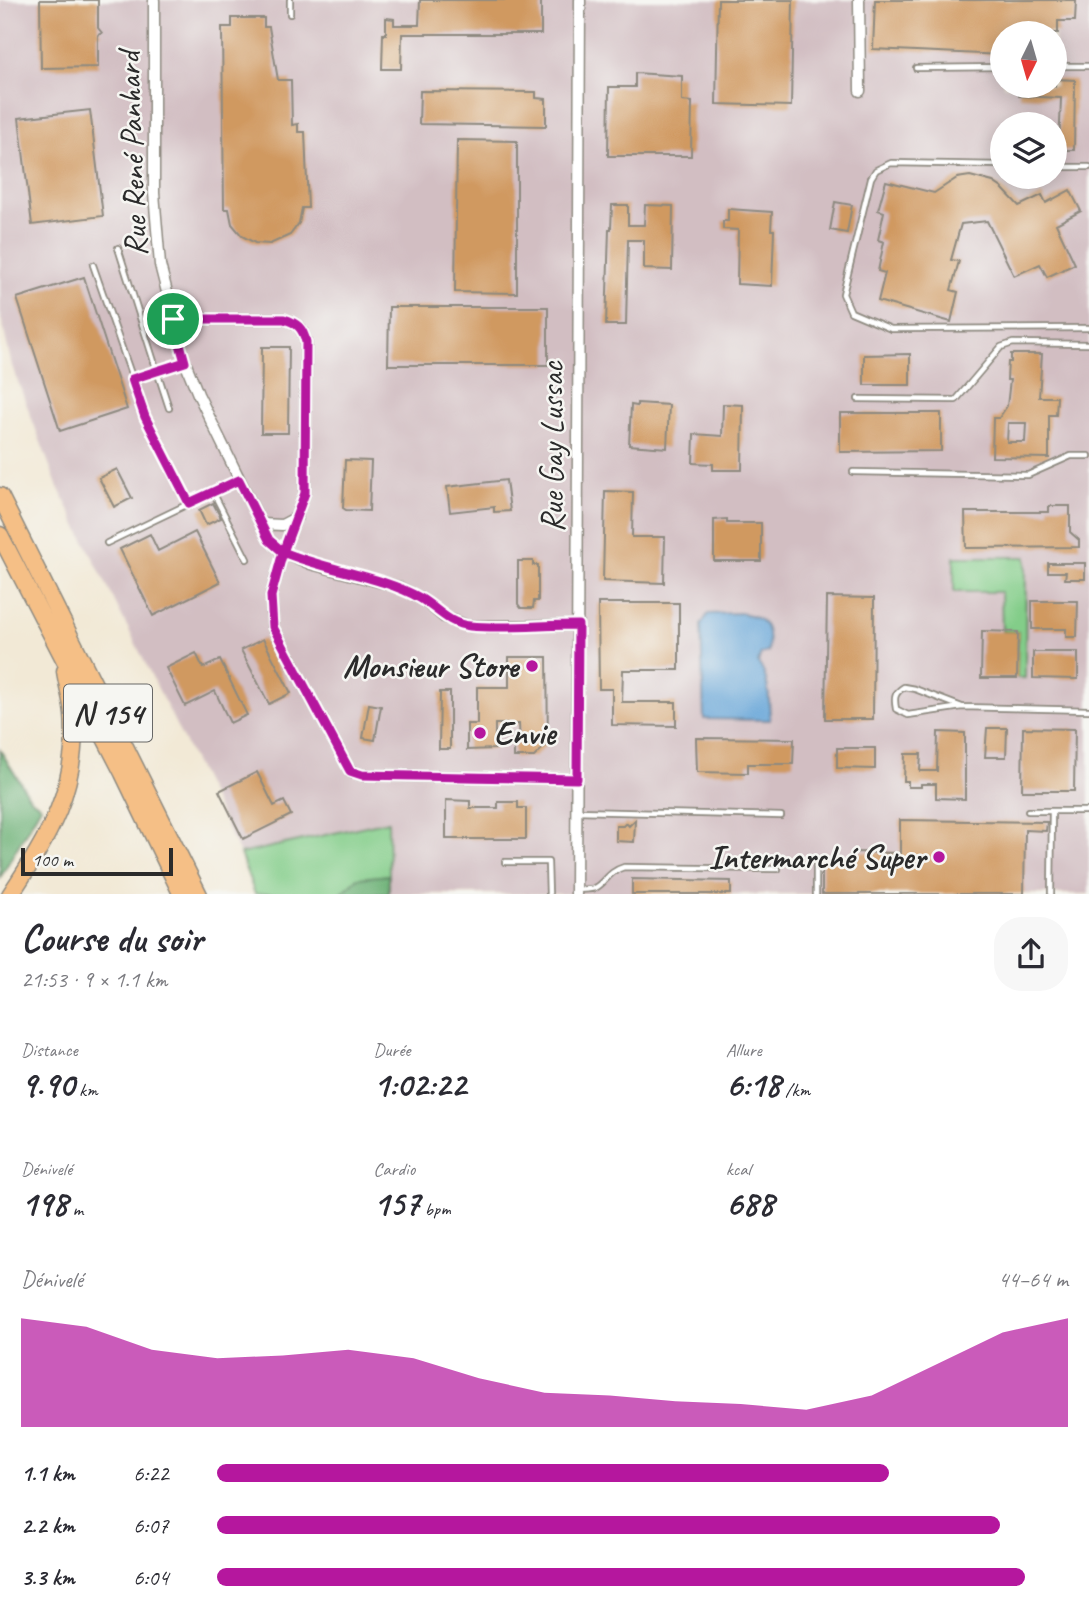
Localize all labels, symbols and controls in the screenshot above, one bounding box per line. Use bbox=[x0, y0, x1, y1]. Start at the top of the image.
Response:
north arrow bbox=[990, 21, 1068, 98]
map controls bbox=[990, 21, 1067, 189]
street label: Rue René Panhard bbox=[107, 46, 157, 257]
button: layers bbox=[990, 112, 1067, 189]
pin bbox=[143, 289, 203, 349]
icon: arrive bbox=[154, 300, 192, 338]
street label: Rue Gay Lussac bbox=[531, 359, 573, 532]
place label: Monsieur Store bbox=[343, 645, 521, 687]
marker: Monsieur Store bbox=[524, 658, 540, 674]
road number: N 154 bbox=[64, 684, 152, 742]
place label: Envie bbox=[494, 712, 558, 754]
marker: Envie bbox=[472, 725, 488, 741]
place label: Intermarché Super bbox=[708, 836, 928, 878]
scale bar bbox=[21, 846, 173, 877]
text: 100 m bbox=[32, 848, 73, 872]
marker: Intermarché Super bbox=[931, 849, 947, 865]
text: Course du soir bbox=[21, 915, 203, 962]
button: share bbox=[994, 917, 1068, 991]
text: 21:53 · 9 × 1.1 km bbox=[21, 965, 167, 994]
text: Distance bbox=[21, 1038, 78, 1062]
text: Durée bbox=[373, 1038, 411, 1062]
text: Allure bbox=[726, 1038, 762, 1062]
text: 9.90 bbox=[21, 1062, 74, 1107]
text: 1:02:22 bbox=[373, 1062, 466, 1107]
text: 6:18 bbox=[726, 1062, 781, 1107]
text: km bbox=[74, 1078, 98, 1102]
text: /km bbox=[781, 1078, 810, 1102]
text: Dénivelé bbox=[21, 1157, 72, 1181]
text: Cardio bbox=[373, 1157, 415, 1181]
text: kcal bbox=[726, 1157, 751, 1181]
text: 198 bbox=[21, 1181, 68, 1226]
text: 157 bbox=[373, 1181, 420, 1226]
text: 688 bbox=[726, 1181, 774, 1226]
text: m bbox=[68, 1197, 83, 1221]
text: bpm bbox=[420, 1197, 451, 1221]
text: Dénivelé bbox=[21, 1265, 83, 1294]
text: 44–64 m bbox=[998, 1265, 1068, 1294]
text: 1.1 km bbox=[21, 1459, 75, 1488]
text: 6:22 bbox=[133, 1459, 169, 1488]
text: 2.2 km bbox=[21, 1511, 75, 1540]
text: 6:07 bbox=[133, 1511, 169, 1540]
text: 3.3 km bbox=[21, 1563, 75, 1592]
text: 6:04 bbox=[133, 1563, 169, 1592]

